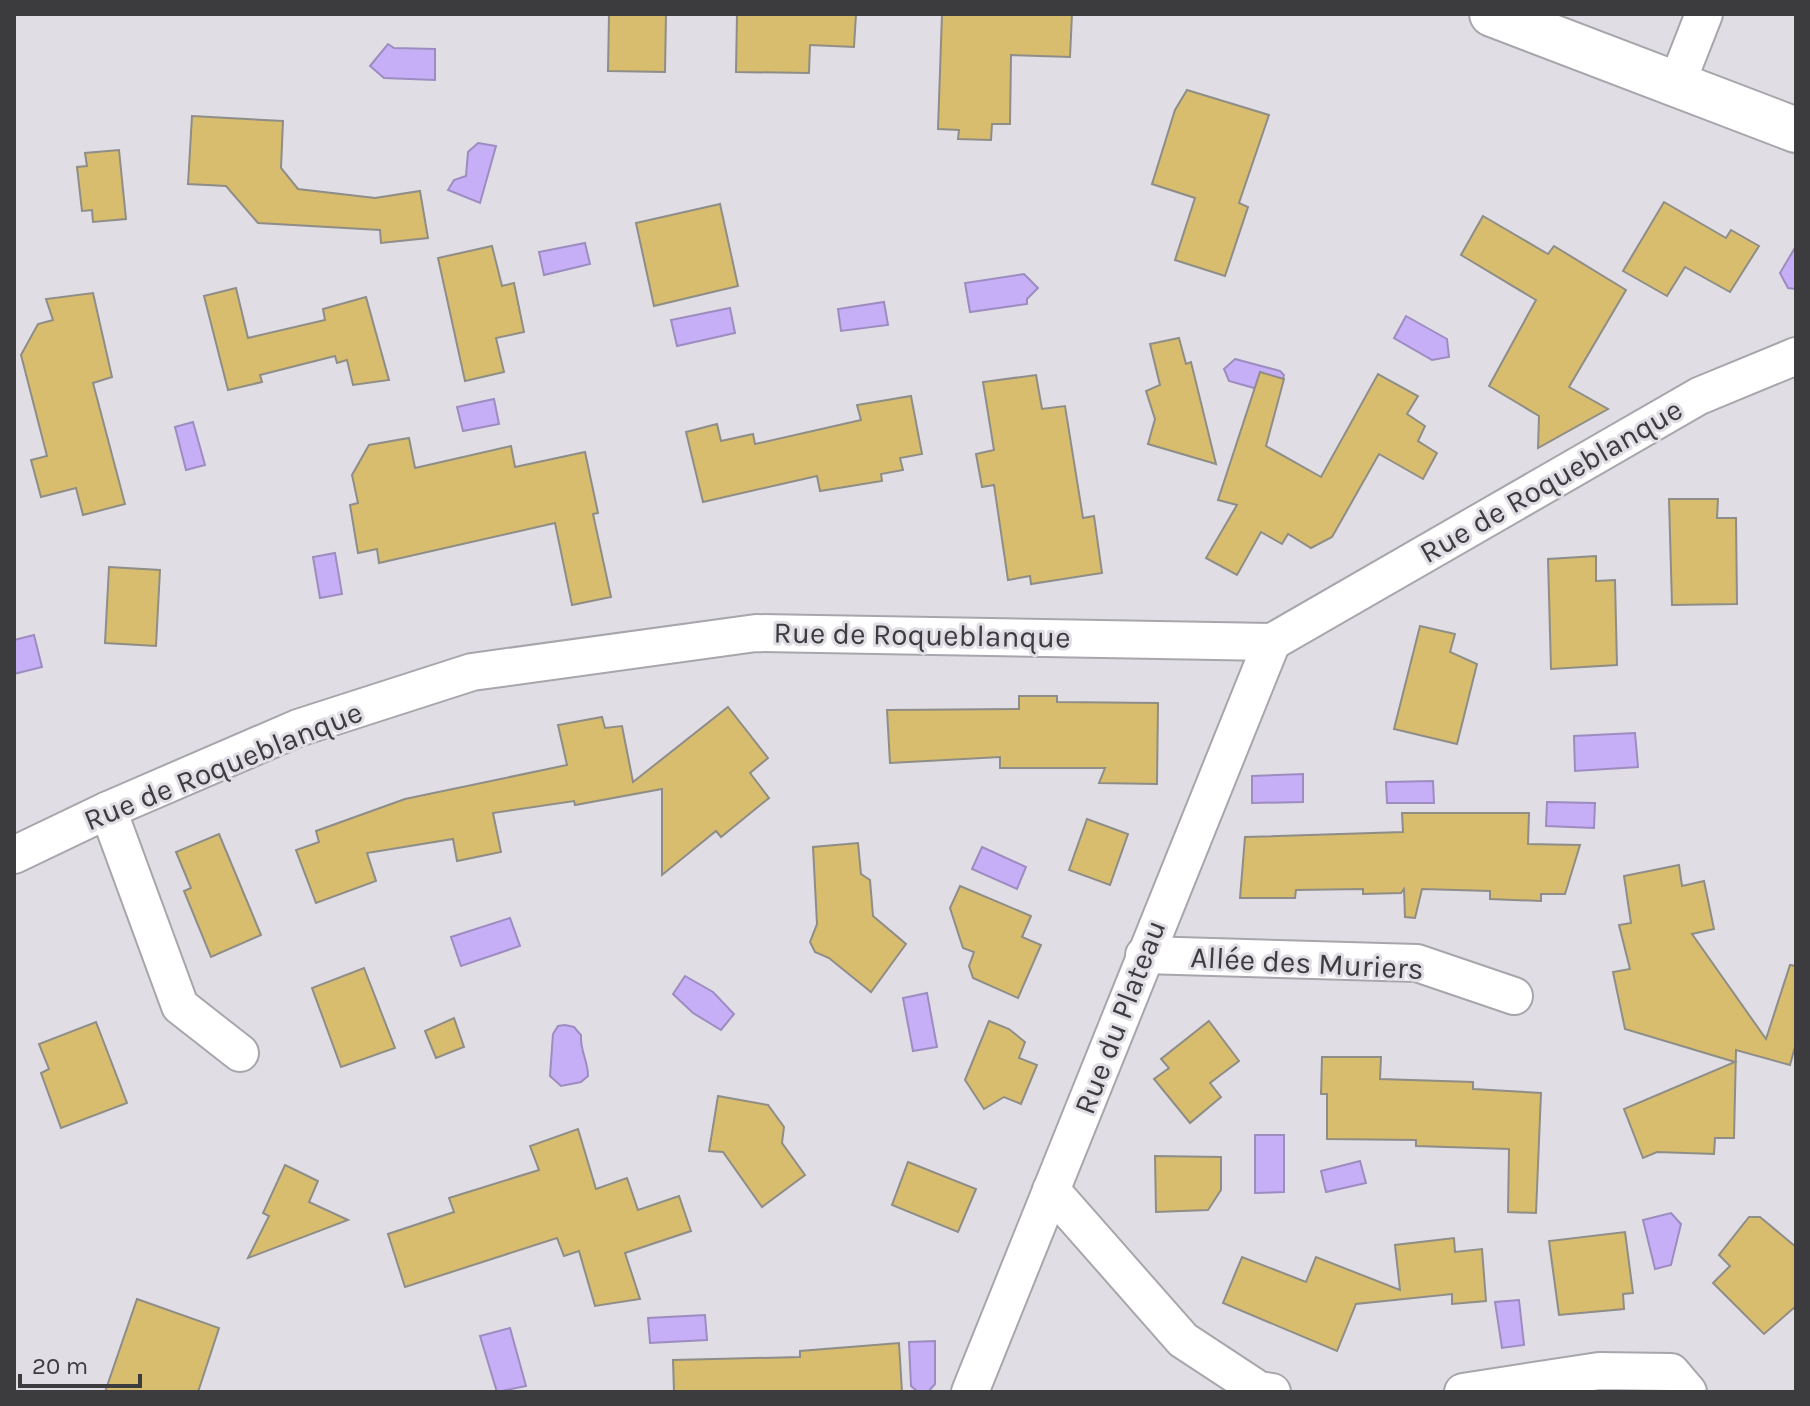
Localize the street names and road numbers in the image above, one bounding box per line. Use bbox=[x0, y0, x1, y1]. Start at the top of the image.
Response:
street label: Rue de Roqueblanque bbox=[1413, 391, 1689, 571]
street label: Rue de Roqueblanque bbox=[773, 614, 1071, 656]
street label: Rue de Roqueblanque bbox=[78, 694, 368, 838]
street label: Rue du Plateau bbox=[1066, 915, 1174, 1119]
street label: Allée des Muriers bbox=[1190, 939, 1424, 987]

